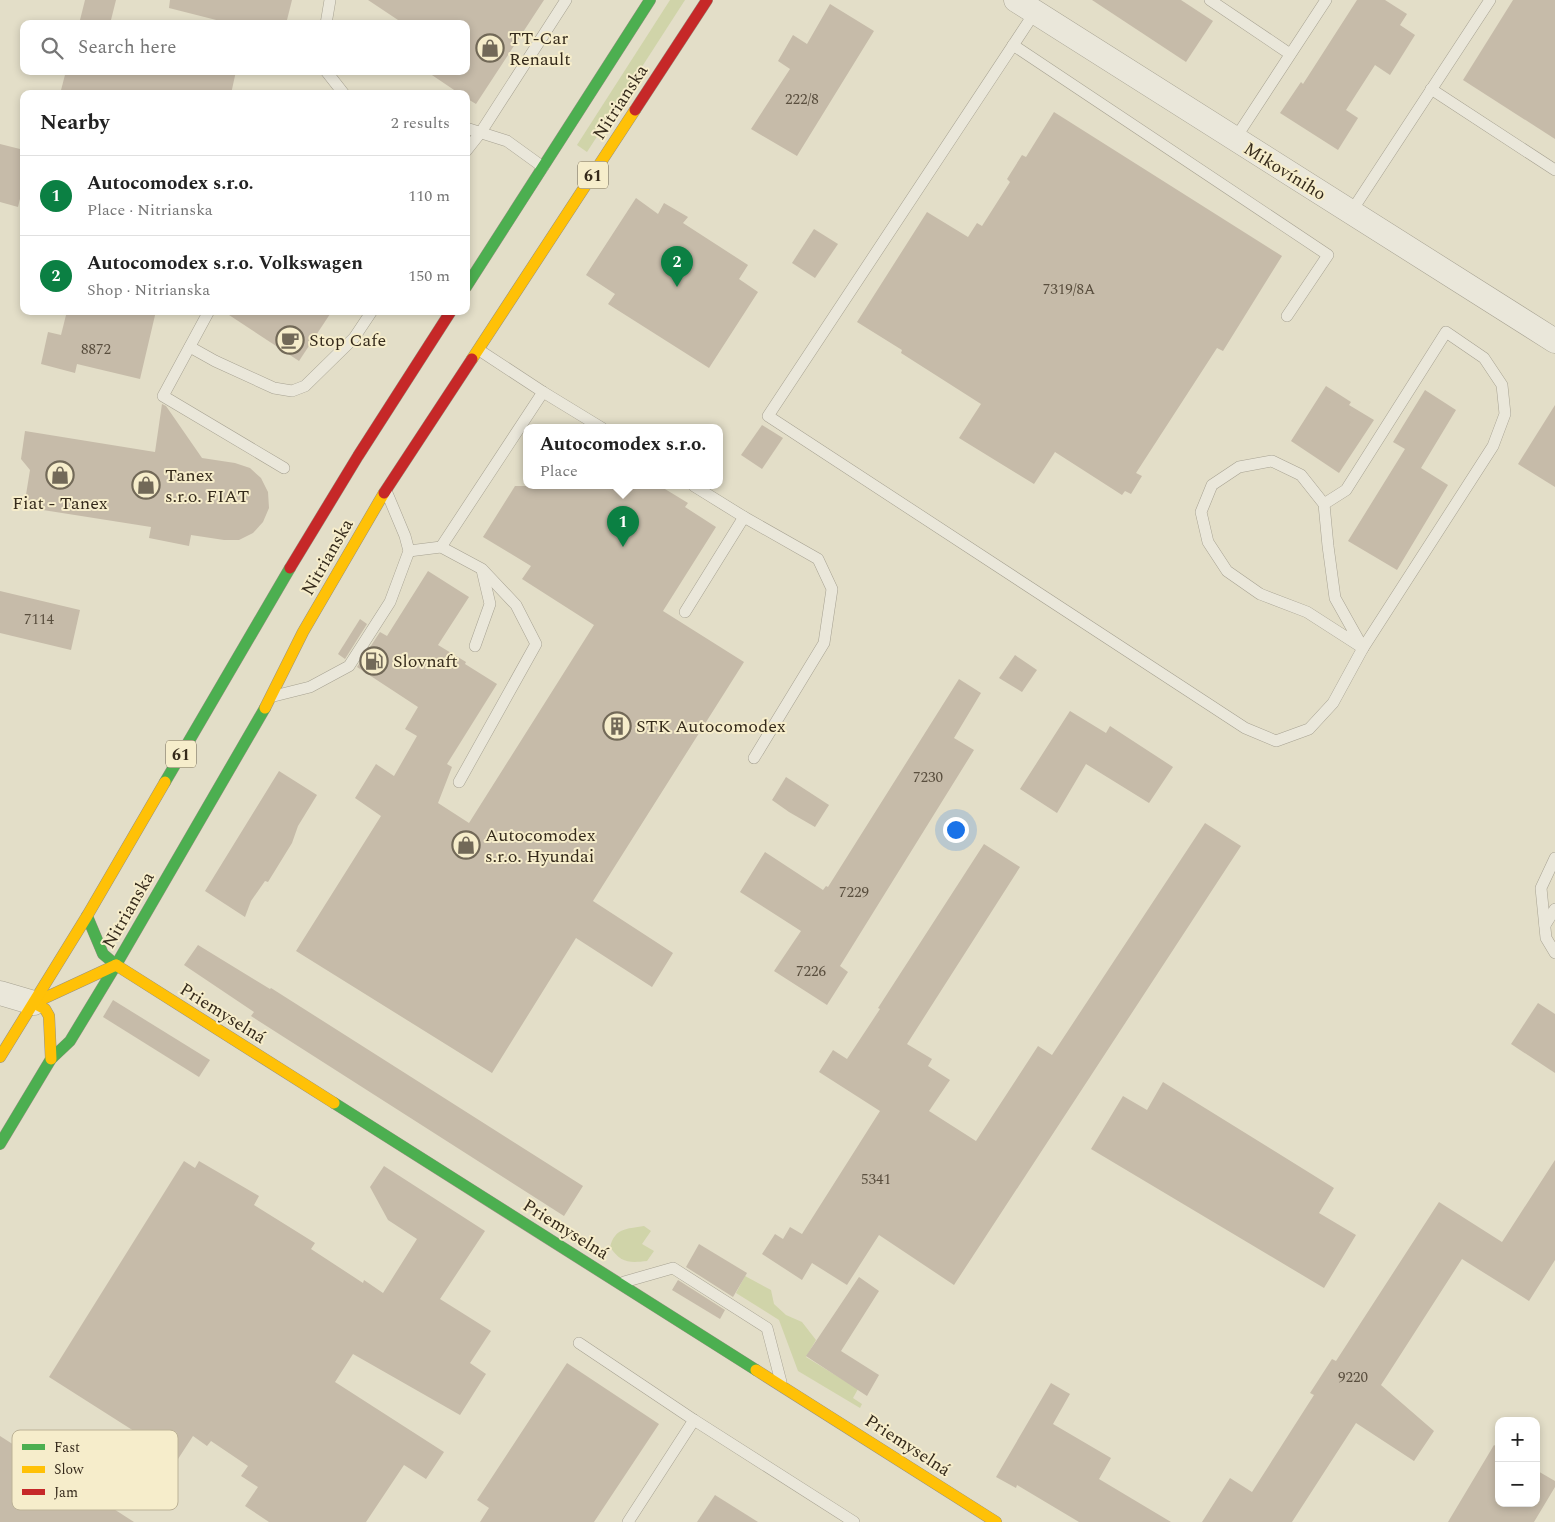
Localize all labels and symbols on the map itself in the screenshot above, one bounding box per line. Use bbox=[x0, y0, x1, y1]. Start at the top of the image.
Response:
place label: TT-Car Renault bbox=[509, 25, 571, 73]
shop icon: TT-Car Renault bbox=[475, 33, 505, 63]
street label: Nitrianska bbox=[586, 59, 655, 145]
house number: 222/8 bbox=[785, 88, 819, 111]
street label: Mikovíniho bbox=[1238, 135, 1331, 207]
road number: 61 bbox=[578, 162, 608, 188]
pin: 2 bbox=[661, 246, 693, 287]
house number: 7319/8A bbox=[1043, 278, 1095, 301]
cafe icon: Stop Cafe bbox=[275, 325, 305, 355]
place label: Stop Cafe bbox=[309, 327, 386, 354]
house number: 8872 bbox=[81, 338, 111, 361]
shop icon: Fiat - Tanex bbox=[45, 460, 75, 490]
place label: Tanex s.r.o. FIAT bbox=[165, 462, 249, 510]
shop icon: Tanex s.r.o. FIAT bbox=[131, 470, 161, 500]
place label: Fiat - Tanex bbox=[12, 490, 108, 517]
pin: 1 bbox=[607, 506, 639, 547]
street label: Nitrianska bbox=[294, 514, 360, 601]
house number: 7114 bbox=[24, 608, 54, 631]
fuel station icon: Slovnaft bbox=[359, 646, 389, 676]
place label: Slovnaft bbox=[393, 648, 458, 675]
building icon: STK Autocomodex bbox=[602, 711, 632, 741]
place label: STK Autocomodex bbox=[636, 713, 786, 740]
road number: 61 bbox=[166, 741, 196, 768]
house number: 7230 bbox=[913, 766, 943, 789]
your location bbox=[943, 817, 969, 843]
place label: Autocomodex s.r.o. Hyundai bbox=[485, 822, 596, 870]
shop icon: Autocomodex s.r.o. Hyundai bbox=[451, 830, 481, 860]
street label: Nitrianska bbox=[95, 867, 161, 954]
house number: 7229 bbox=[839, 881, 869, 904]
house number: 7226 bbox=[796, 960, 826, 983]
street label: Priemyselná bbox=[174, 976, 271, 1051]
house number: 5341 bbox=[861, 1168, 891, 1191]
street label: Priemyselná bbox=[517, 1192, 614, 1267]
house number: 9220 bbox=[1338, 1366, 1368, 1389]
street label: Priemyselná bbox=[859, 1407, 956, 1483]
legend bbox=[12, 1430, 178, 1510]
text: Fast bbox=[54, 1437, 80, 1458]
text: Slow bbox=[54, 1459, 84, 1480]
text: Jam bbox=[54, 1482, 78, 1503]

